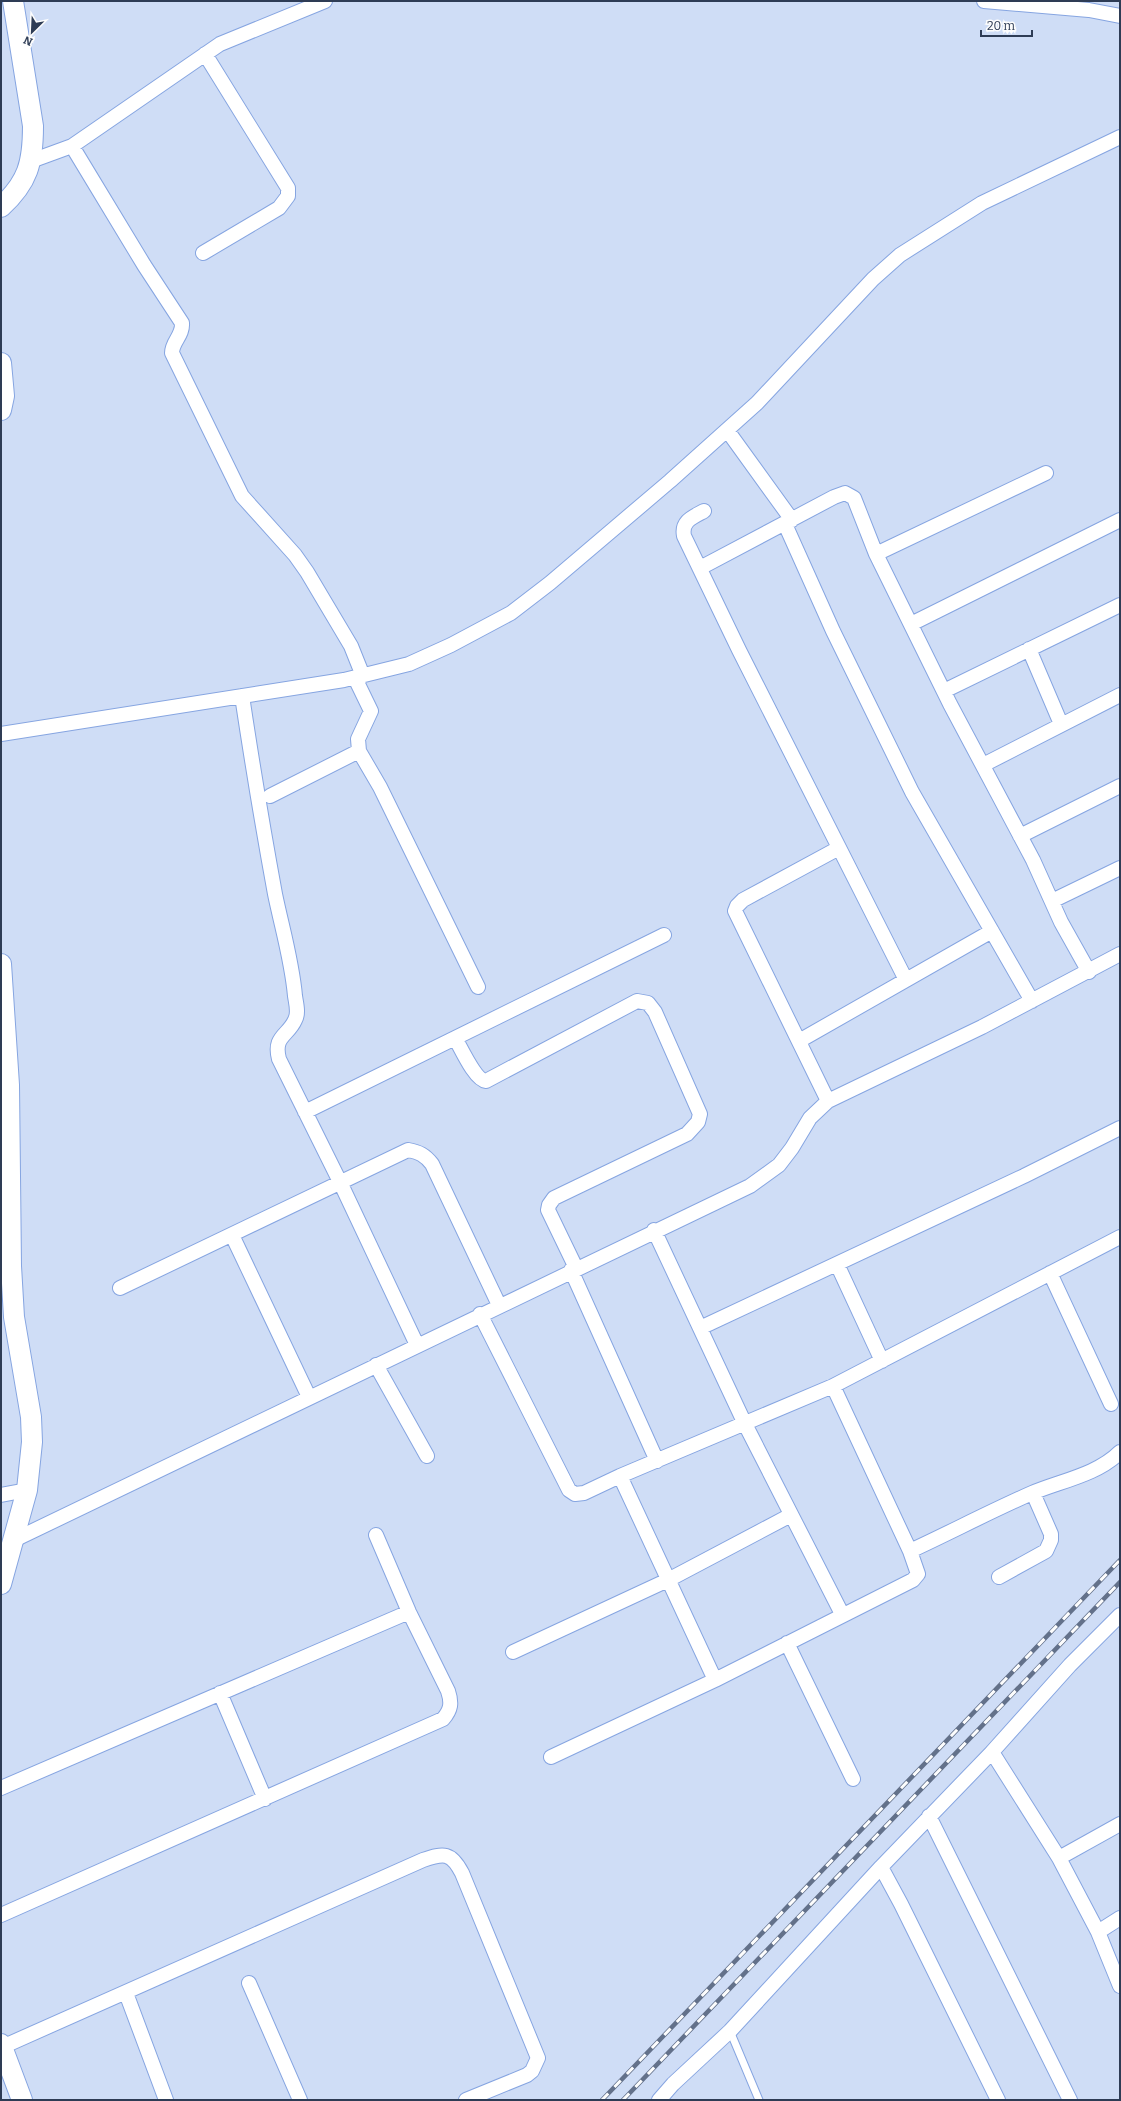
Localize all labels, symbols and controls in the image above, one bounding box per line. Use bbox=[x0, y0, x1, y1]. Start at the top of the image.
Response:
north arrow bbox=[12, 12, 52, 52]
scale bar bbox=[981, 12, 1032, 38]
text: 20 m bbox=[987, 19, 1016, 33]
text: N bbox=[21, 33, 35, 48]

